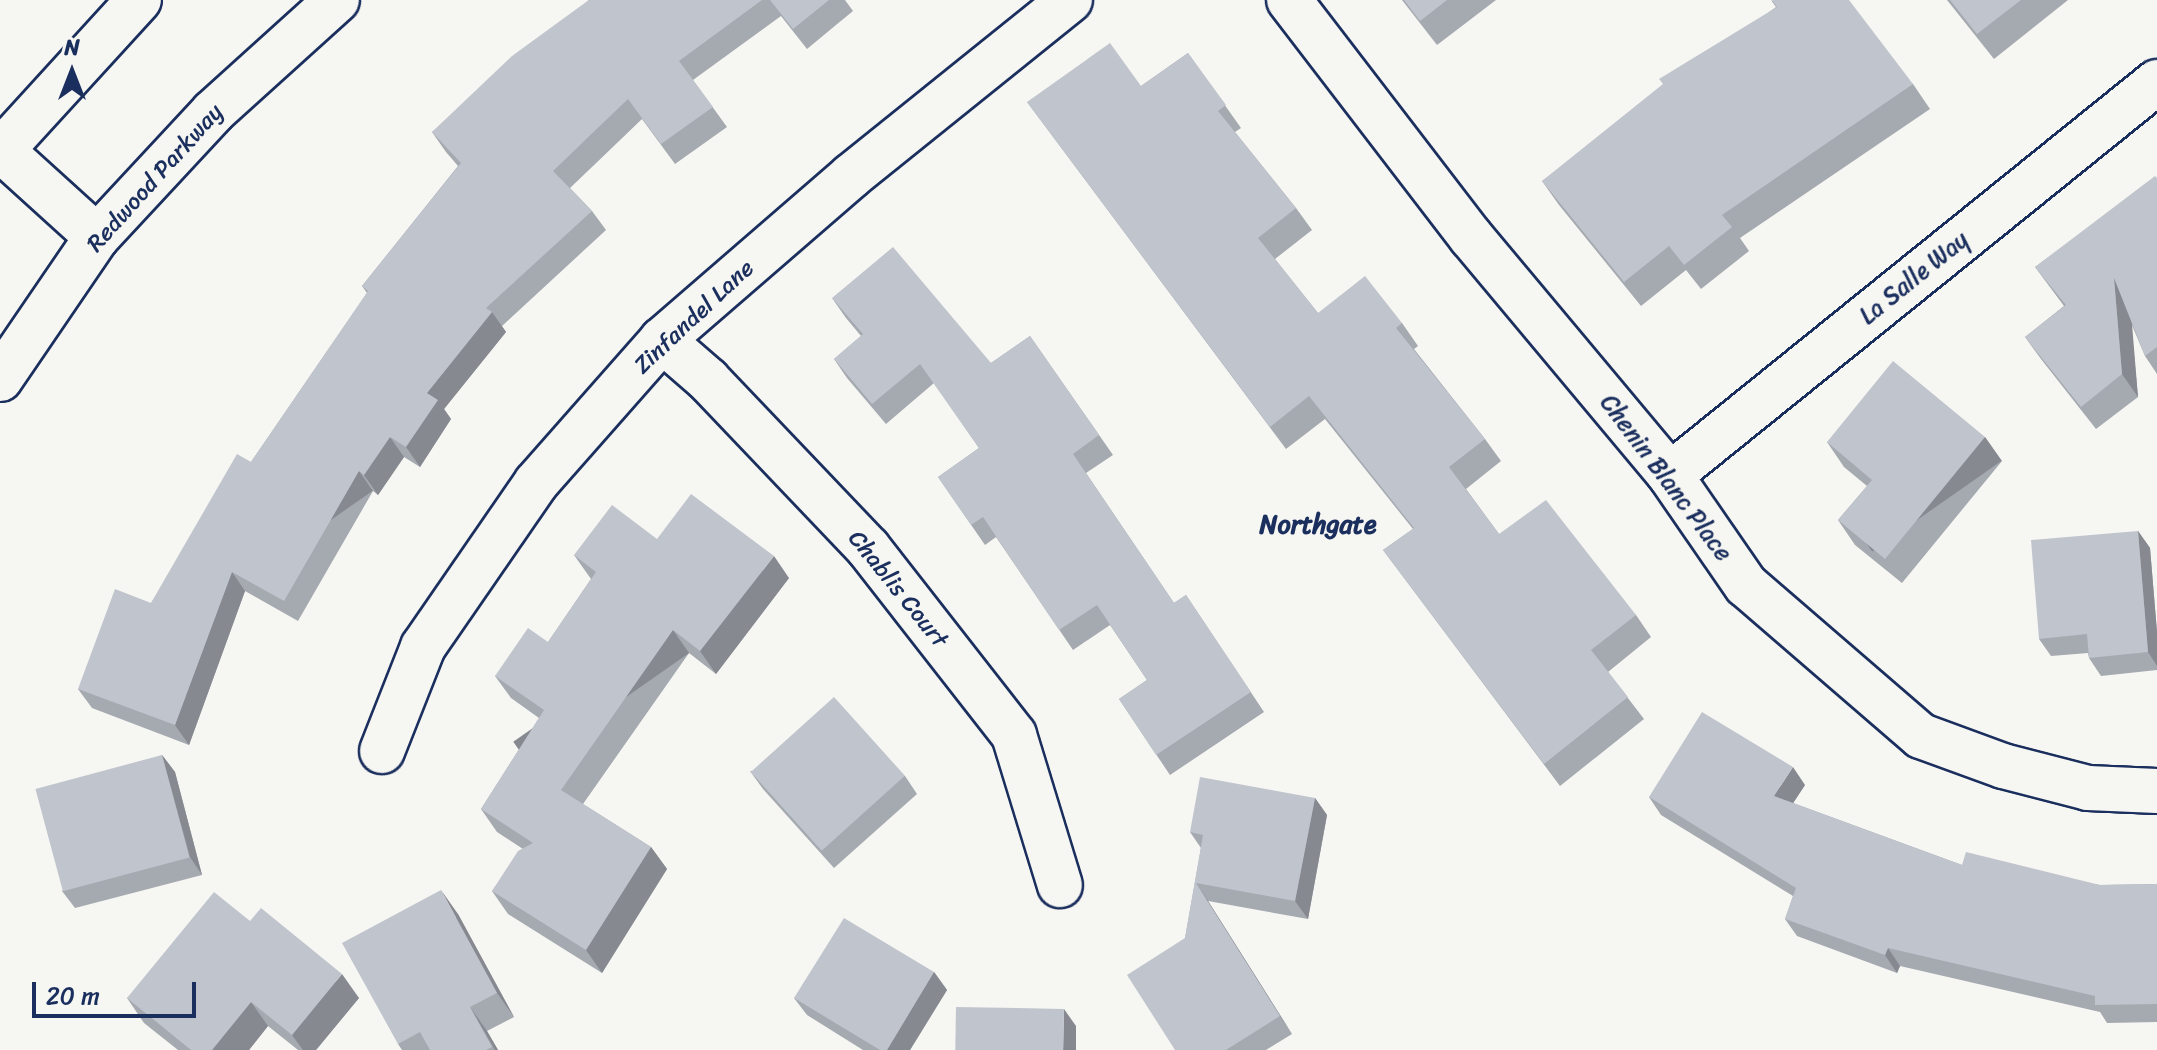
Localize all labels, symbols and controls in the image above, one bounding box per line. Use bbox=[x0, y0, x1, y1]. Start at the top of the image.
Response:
text: N bbox=[64, 28, 80, 67]
north arrow bbox=[32, 32, 112, 112]
street label: Redwood Parkway bbox=[81, 98, 229, 258]
street label: La Salle Way bbox=[1854, 225, 1974, 331]
street label: Zinfandel Lane bbox=[628, 254, 760, 380]
street label: Chenin Blanc Place bbox=[1594, 389, 1738, 567]
district label: Northgate bbox=[1260, 509, 1376, 541]
street label: Chablis Court bbox=[842, 524, 954, 654]
scale bar bbox=[36, 966, 200, 1016]
text: 20 m bbox=[46, 975, 100, 1017]

